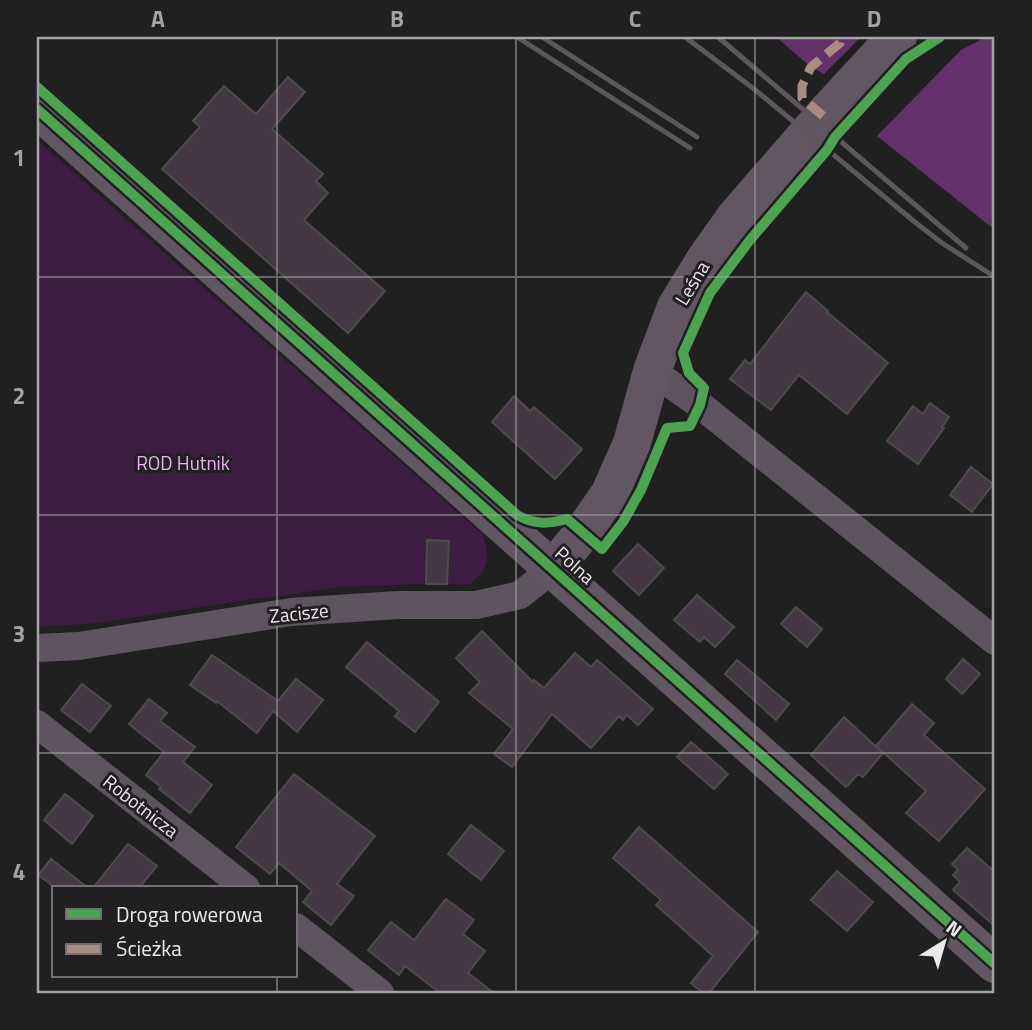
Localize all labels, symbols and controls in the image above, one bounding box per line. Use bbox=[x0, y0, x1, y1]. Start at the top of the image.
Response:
text: A bbox=[151, 1, 165, 36]
text: B bbox=[390, 1, 404, 36]
text: C bbox=[629, 1, 641, 36]
text: D bbox=[867, 1, 881, 36]
text: 1 bbox=[13, 140, 25, 175]
street label: Leśna bbox=[667, 255, 716, 310]
text: 2 bbox=[13, 378, 25, 413]
park label: ROD Hutnik bbox=[136, 448, 230, 477]
street label: Polna bbox=[549, 539, 602, 591]
street label: Zacisze bbox=[268, 595, 330, 630]
text: 3 bbox=[13, 616, 25, 651]
street label: Robotnicza bbox=[97, 767, 186, 845]
text: 4 bbox=[13, 854, 25, 889]
legend bbox=[52, 886, 298, 978]
text: Droga rowerowa bbox=[116, 898, 263, 930]
north arrow bbox=[909, 908, 979, 978]
text: N bbox=[941, 912, 969, 944]
text: Ścieżka bbox=[116, 932, 182, 964]

